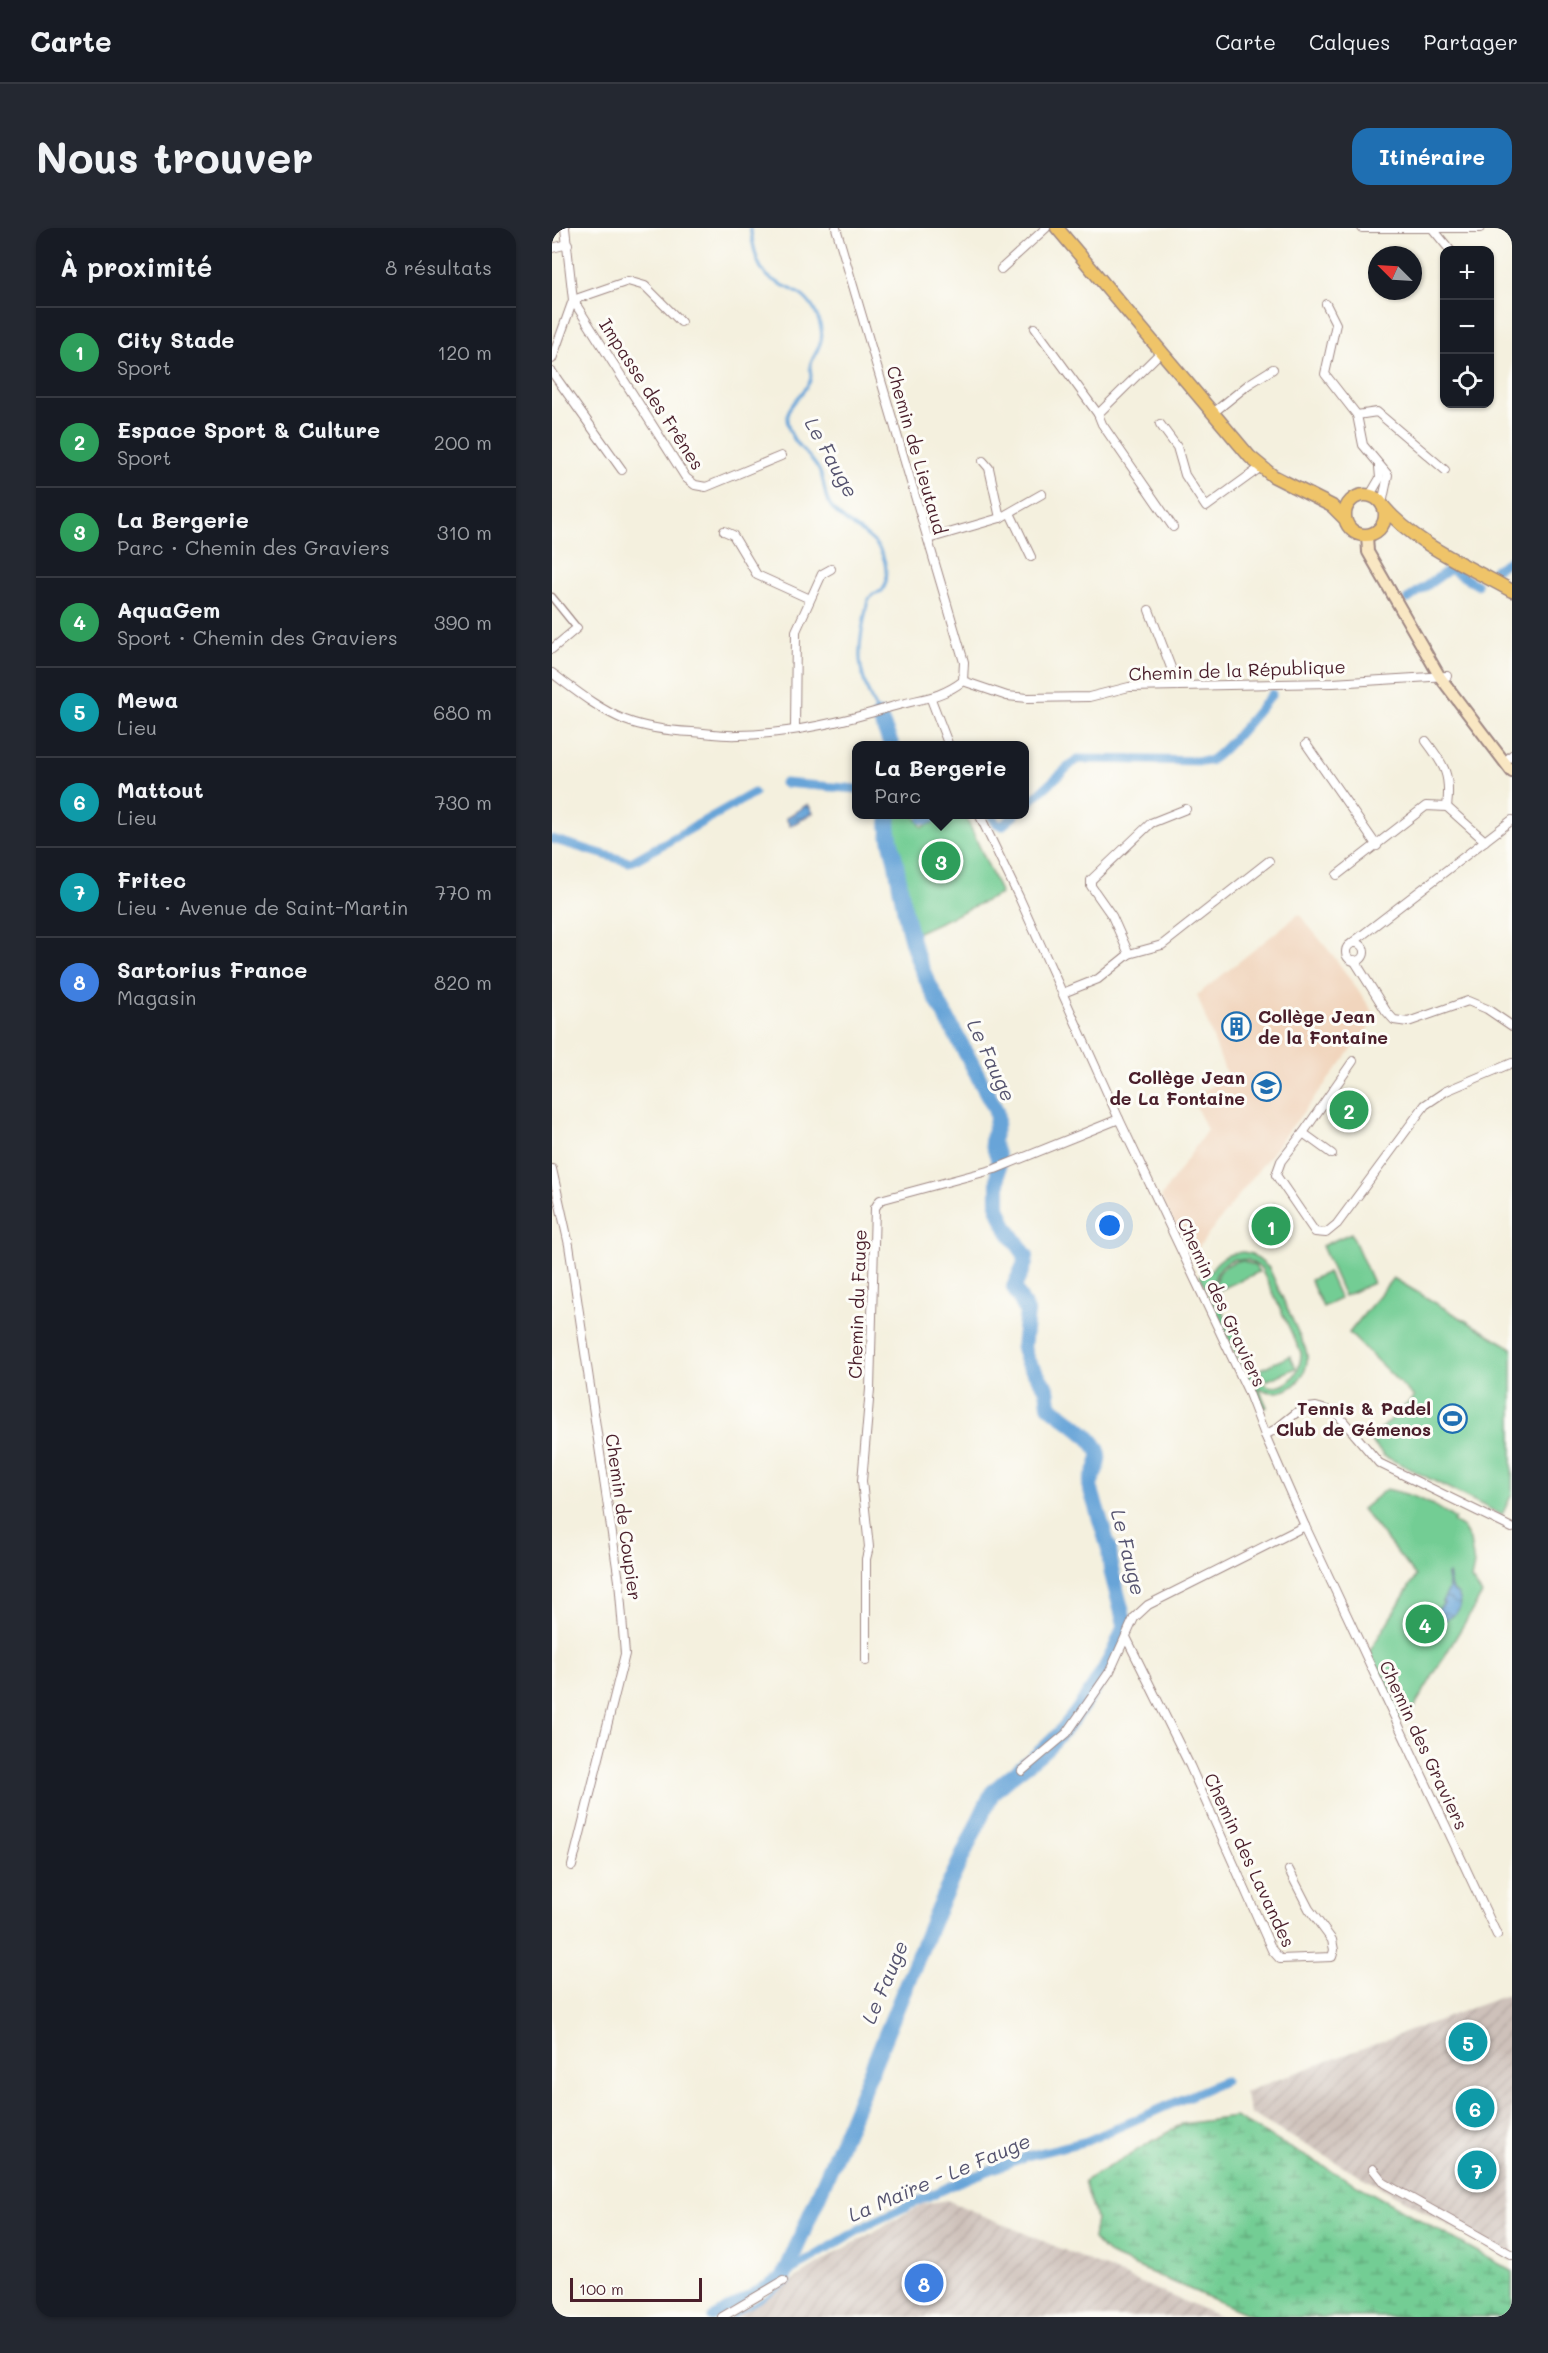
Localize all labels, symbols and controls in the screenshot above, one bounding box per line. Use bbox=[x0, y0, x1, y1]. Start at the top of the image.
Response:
text: Carte bbox=[30, 23, 112, 59]
text: Carte bbox=[1215, 28, 1276, 55]
text: Calques bbox=[1309, 28, 1391, 55]
text: Partager bbox=[1424, 28, 1518, 55]
button: Itinéraire bbox=[1352, 128, 1512, 185]
text: Nous trouver bbox=[36, 129, 314, 184]
north arrow bbox=[1368, 246, 1422, 300]
map controls bbox=[1440, 246, 1494, 408]
button: + bbox=[1440, 246, 1494, 300]
text: À proximité bbox=[60, 250, 212, 284]
text: 8 résultats bbox=[385, 254, 492, 280]
button: − bbox=[1440, 300, 1494, 354]
street label: Impasse des Frênes bbox=[594, 314, 710, 474]
text: City Stade bbox=[117, 325, 234, 354]
text: 1 bbox=[75, 339, 84, 365]
text: 120 m bbox=[437, 339, 492, 365]
text: Sport bbox=[117, 354, 171, 380]
button: locate bbox=[1440, 354, 1494, 408]
street label: Chemin de Lieutaud bbox=[881, 363, 953, 537]
water label: Le Fauge bbox=[799, 412, 865, 502]
text: Espace Sport & Culture bbox=[117, 415, 380, 444]
text: 2 bbox=[74, 429, 85, 455]
text: 200 m bbox=[434, 429, 492, 455]
text: Sport bbox=[117, 444, 171, 470]
text: La Bergerie bbox=[117, 505, 249, 534]
text: 3 bbox=[74, 519, 86, 545]
text: 310 m bbox=[437, 519, 492, 545]
text: Parc · Chemin des Graviers bbox=[117, 534, 390, 560]
text: AquaGem bbox=[117, 595, 220, 624]
text: 4 bbox=[73, 609, 86, 635]
text: 390 m bbox=[434, 609, 492, 635]
text: Sport · Chemin des Graviers bbox=[117, 624, 398, 650]
street label: Chemin de la République bbox=[1128, 654, 1346, 686]
text: Mewa bbox=[117, 685, 178, 714]
text: 5 bbox=[74, 699, 85, 725]
text: 680 m bbox=[433, 699, 492, 725]
text: Lieu bbox=[117, 714, 157, 740]
popup bbox=[852, 741, 1029, 819]
text: La Bergerie bbox=[875, 753, 1006, 782]
text: Mattout bbox=[117, 775, 204, 804]
text: Parc bbox=[875, 782, 921, 808]
text: 6 bbox=[73, 789, 86, 815]
text: 730 m bbox=[434, 789, 492, 815]
text: Lieu bbox=[117, 804, 157, 830]
pin: 3 bbox=[922, 838, 960, 884]
text: Fritec bbox=[117, 865, 186, 894]
text: 7 bbox=[74, 879, 85, 905]
text: 770 m bbox=[435, 879, 492, 905]
text: Lieu · Avenue de Saint-Martin bbox=[117, 894, 408, 920]
text: Sartorius France bbox=[117, 955, 307, 984]
text: 8 bbox=[73, 969, 86, 995]
text: 820 m bbox=[434, 969, 492, 995]
text: Magasin bbox=[117, 984, 196, 1010]
place label: Collège Jean de la Fontaine bbox=[1258, 1004, 1388, 1049]
building icon: Collège Jean de la Fontaine bbox=[1221, 1010, 1253, 1042]
water label: Le Fauge bbox=[962, 1015, 1022, 1105]
place label: Collège Jean de La Fontaine bbox=[1109, 1065, 1245, 1110]
school or university icon: Collège Jean de La Fontaine bbox=[1250, 1071, 1282, 1103]
pin: 2 bbox=[1330, 1088, 1368, 1132]
pin: 1 bbox=[1252, 1204, 1290, 1248]
your location bbox=[1095, 1211, 1124, 1240]
street label: Chemin des Graviers bbox=[1172, 1213, 1272, 1391]
street label: Chemin du Fauge bbox=[842, 1229, 872, 1379]
place label: Tennis & Padel Club de Gémenos bbox=[1276, 1396, 1431, 1441]
sports icon: Tennis & Padel Club de Gémenos bbox=[1436, 1402, 1468, 1434]
street label: Chemin de Coupier bbox=[600, 1432, 648, 1602]
water label: Le Fauge bbox=[1106, 1506, 1152, 1598]
pin: 4 bbox=[1406, 1602, 1444, 1646]
street label: Chemin des Graviers bbox=[1374, 1656, 1474, 1834]
street label: Chemin des Lavandes bbox=[1199, 1769, 1301, 1951]
water label: Le Fauge bbox=[855, 1936, 913, 2028]
pin: 5 bbox=[1448, 2020, 1488, 2064]
pin: 6 bbox=[1456, 2086, 1494, 2130]
water label: La Maïre - Le Fauge bbox=[844, 2127, 1034, 2227]
pin: 7 bbox=[1458, 2148, 1496, 2192]
pin: 8 bbox=[904, 2260, 944, 2306]
scale bar bbox=[570, 2275, 702, 2302]
text: 100 m bbox=[579, 2278, 624, 2299]

